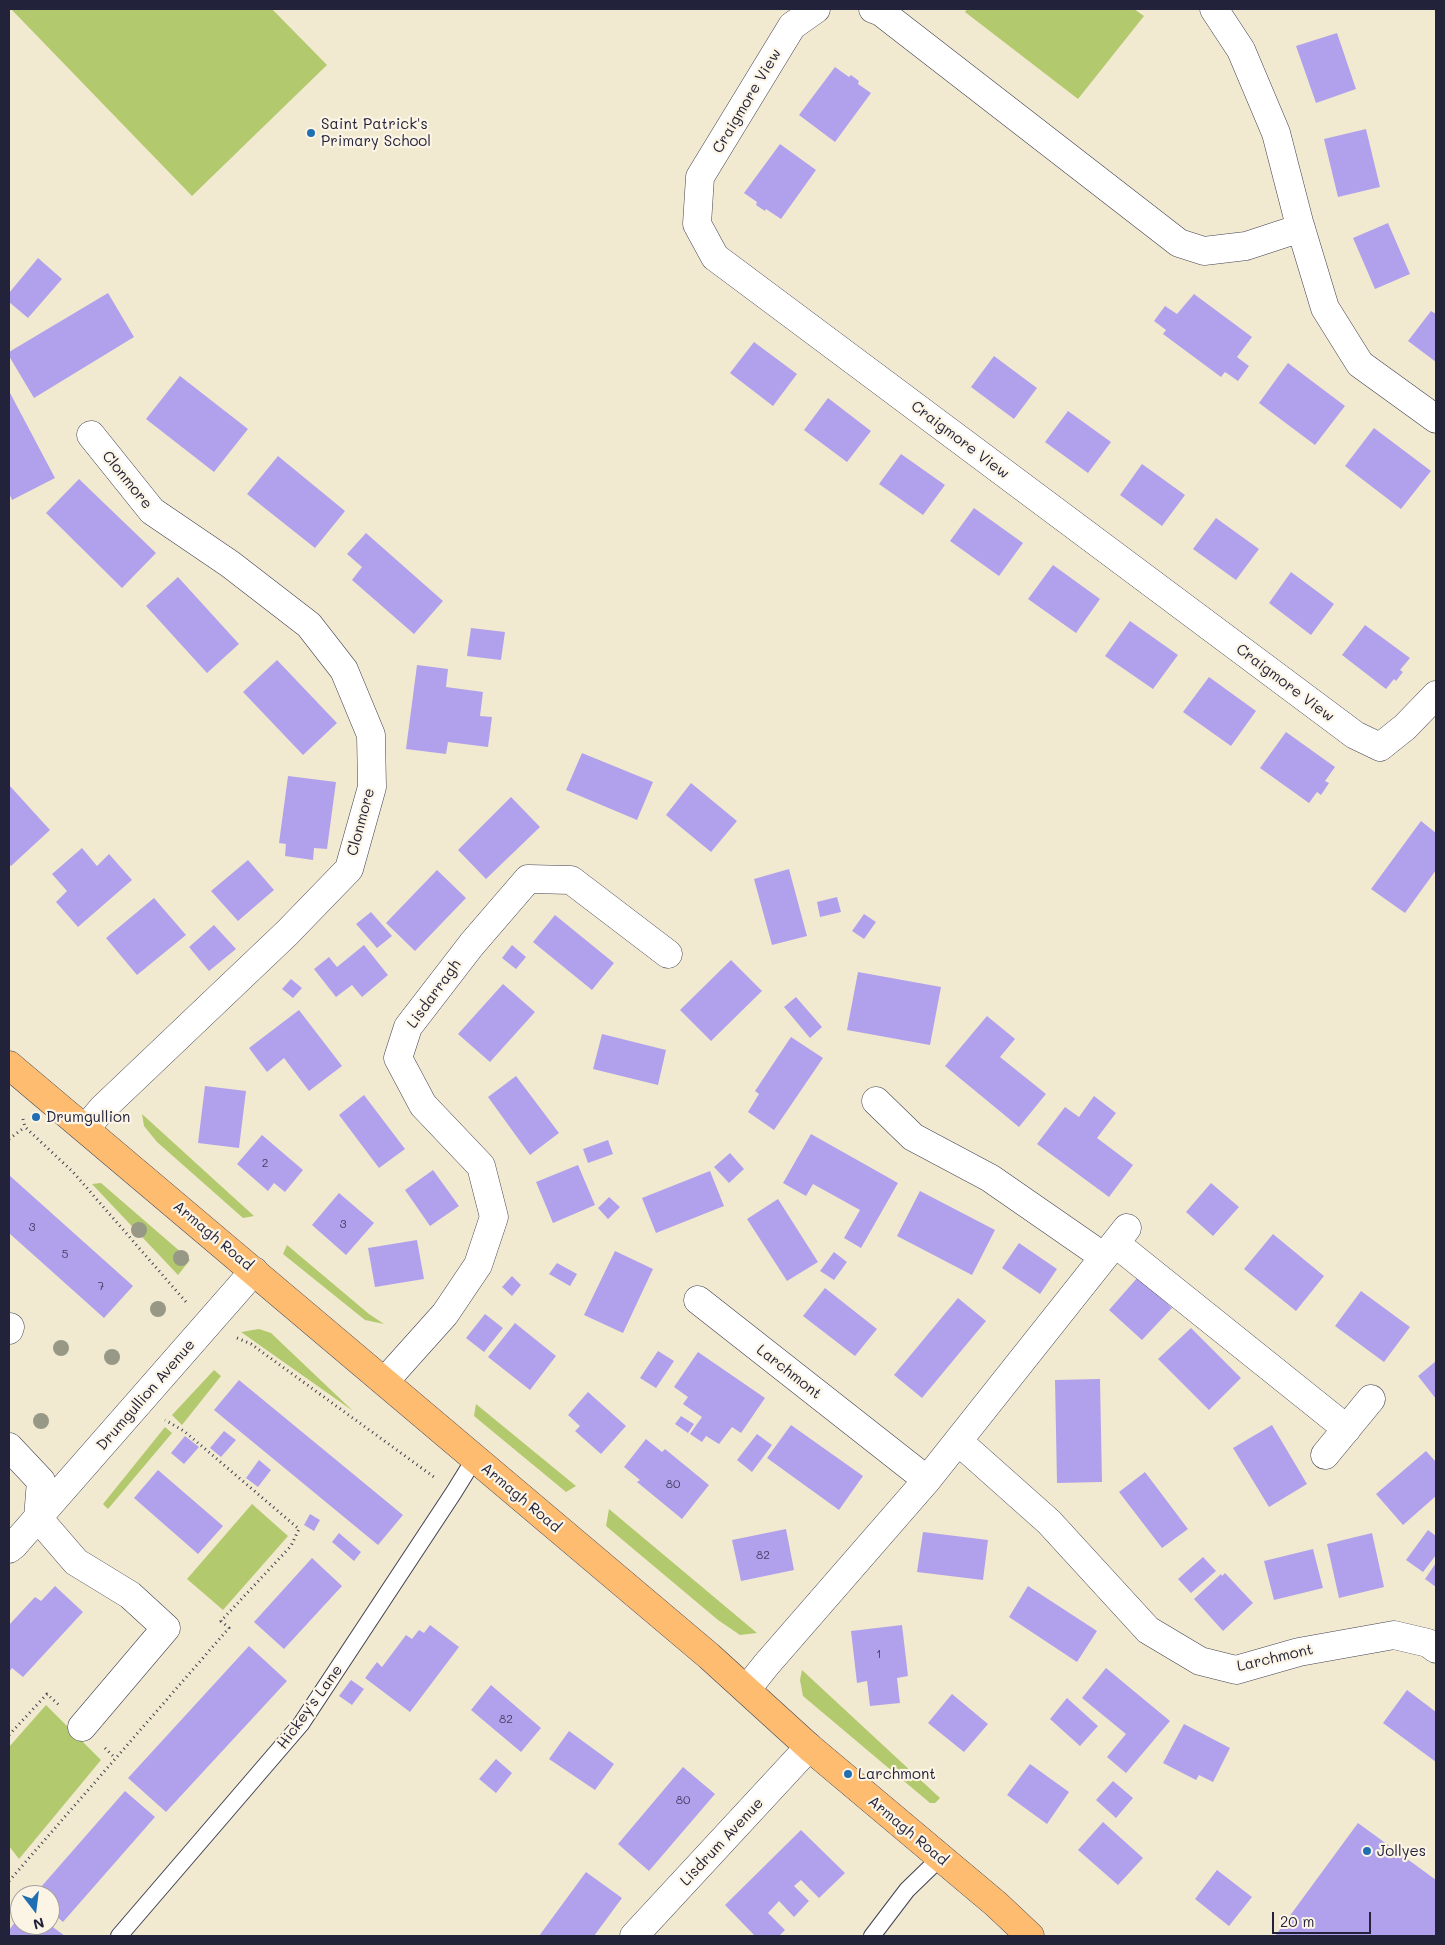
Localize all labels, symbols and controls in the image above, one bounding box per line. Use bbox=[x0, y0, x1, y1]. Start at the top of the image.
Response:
street label: Craigmore View bbox=[709, 46, 785, 156]
place label: Saint Patrick's Primary School bbox=[321, 115, 431, 150]
marker: Saint Patrick's Primary School bbox=[305, 127, 317, 139]
street label: Craigmore View bbox=[907, 397, 1013, 483]
street label: Clonmore bbox=[98, 447, 156, 513]
street label: Craigmore View bbox=[1232, 640, 1338, 726]
street label: Clonmore bbox=[343, 786, 379, 858]
street label: Lisdarragh bbox=[403, 956, 465, 1032]
place label: Drumgullion bbox=[46, 1108, 130, 1126]
marker: Drumgullion bbox=[30, 1111, 42, 1123]
house number: 2 bbox=[262, 1156, 268, 1170]
street label: Armagh Road bbox=[169, 1197, 257, 1275]
house number: 3 bbox=[339, 1217, 347, 1231]
house number: 3 bbox=[28, 1220, 36, 1234]
house number: 5 bbox=[62, 1247, 68, 1261]
house number: 7 bbox=[98, 1279, 104, 1293]
street label: Drumgullion Avenue bbox=[93, 1336, 199, 1454]
street label: Larchmont bbox=[753, 1341, 825, 1403]
street label: Armagh Road bbox=[477, 1459, 565, 1537]
house number: 80 bbox=[666, 1477, 680, 1491]
house number: 82 bbox=[756, 1548, 770, 1562]
street label: Larchmont bbox=[1235, 1640, 1315, 1676]
house number: 1 bbox=[876, 1647, 882, 1661]
street label: Hickey's Lane bbox=[274, 1661, 346, 1753]
house number: 82 bbox=[499, 1712, 513, 1726]
place label: Larchmont bbox=[858, 1765, 936, 1783]
marker: Larchmont bbox=[842, 1768, 854, 1780]
street label: Armagh Road bbox=[864, 1792, 952, 1870]
house number: 80 bbox=[676, 1793, 690, 1807]
street label: Lisdrum Avenue bbox=[677, 1794, 767, 1890]
place label: Jollyes bbox=[1377, 1842, 1426, 1860]
marker: Jollyes bbox=[1361, 1845, 1373, 1857]
north arrow bbox=[10, 1885, 60, 1935]
scale bar bbox=[1275, 1902, 1374, 1934]
text: 20 m bbox=[1280, 1911, 1314, 1931]
text: N bbox=[31, 1913, 46, 1935]

